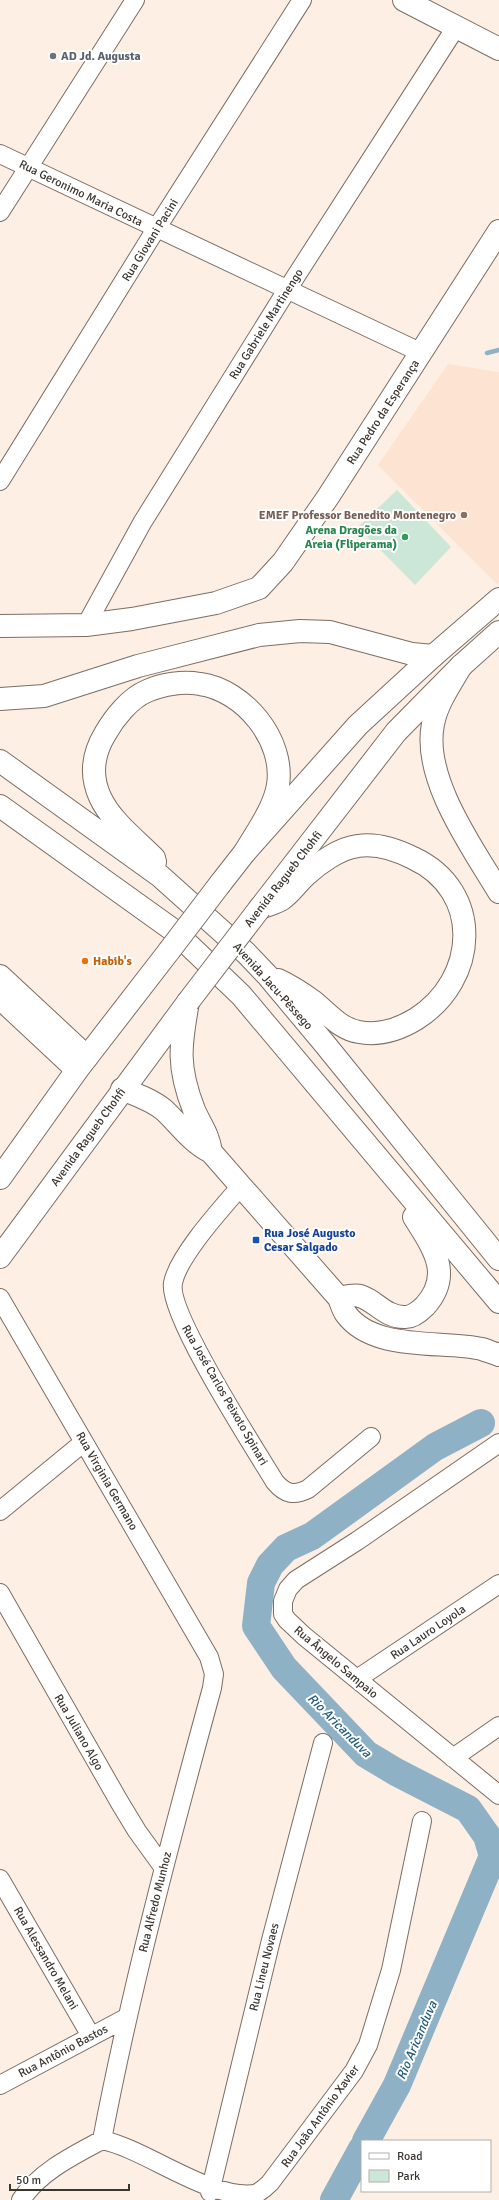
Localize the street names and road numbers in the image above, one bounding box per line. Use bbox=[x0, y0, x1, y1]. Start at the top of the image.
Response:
street label: Rua Geronimo Maria Costa bbox=[16, 157, 145, 230]
street label: Rua Giovani Pacini bbox=[119, 196, 182, 284]
street label: Rua Gabriele Martinengo bbox=[226, 266, 307, 382]
street label: Rua Pedro da Esperança bbox=[344, 357, 423, 468]
street label: Avenida Ragueb Chohfi bbox=[241, 828, 326, 930]
street label: Avenida Jacu-Pêssego bbox=[229, 940, 316, 1033]
street label: Avenida Ragueb Chohfi bbox=[48, 1085, 129, 1189]
street label: Rua José Carlos Peixoto Spinari bbox=[178, 1322, 271, 1468]
street label: Rua Virginia Germano bbox=[72, 1429, 141, 1533]
street label: Rua Lauro Loyola bbox=[388, 1602, 469, 1663]
street label: Rua Ângelo Sampaio bbox=[291, 1623, 381, 1702]
street label: Rua Juliano Algo bbox=[51, 1691, 106, 1773]
street label: Rua Alfredo Munhoz bbox=[136, 1850, 175, 1954]
street label: Rua Alessandro Melani bbox=[10, 1904, 81, 2012]
street label: Rua Lineu Novaes bbox=[246, 1921, 283, 2013]
street label: Rua Antônio Bastos bbox=[16, 2022, 111, 2081]
street label: Rua João Antônio Xavier bbox=[278, 2061, 363, 2171]

